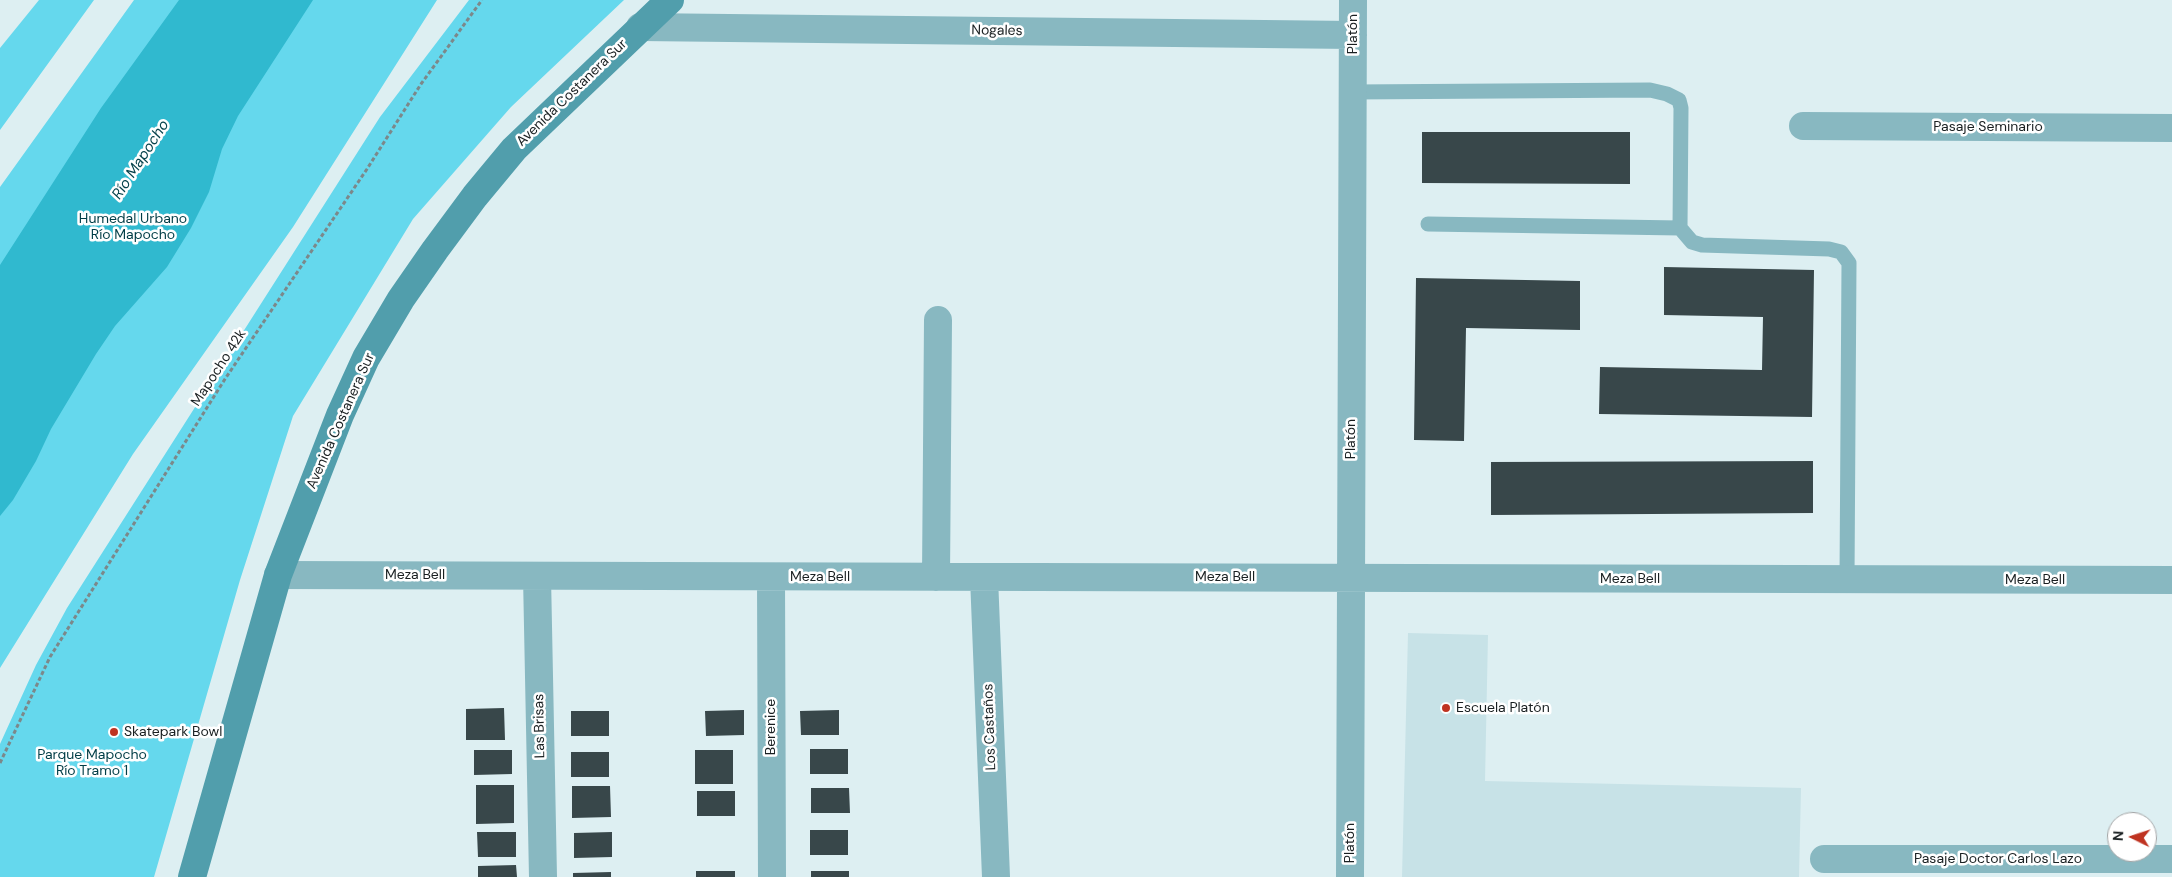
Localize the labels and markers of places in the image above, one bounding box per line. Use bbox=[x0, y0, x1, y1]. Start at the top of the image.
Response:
place label: Escuela Platón bbox=[1456, 700, 1550, 716]
marker: Escuela Platón bbox=[1440, 702, 1452, 714]
place label: Skatepark Bowl bbox=[124, 724, 222, 740]
marker: Skatepark Bowl bbox=[108, 726, 120, 738]

